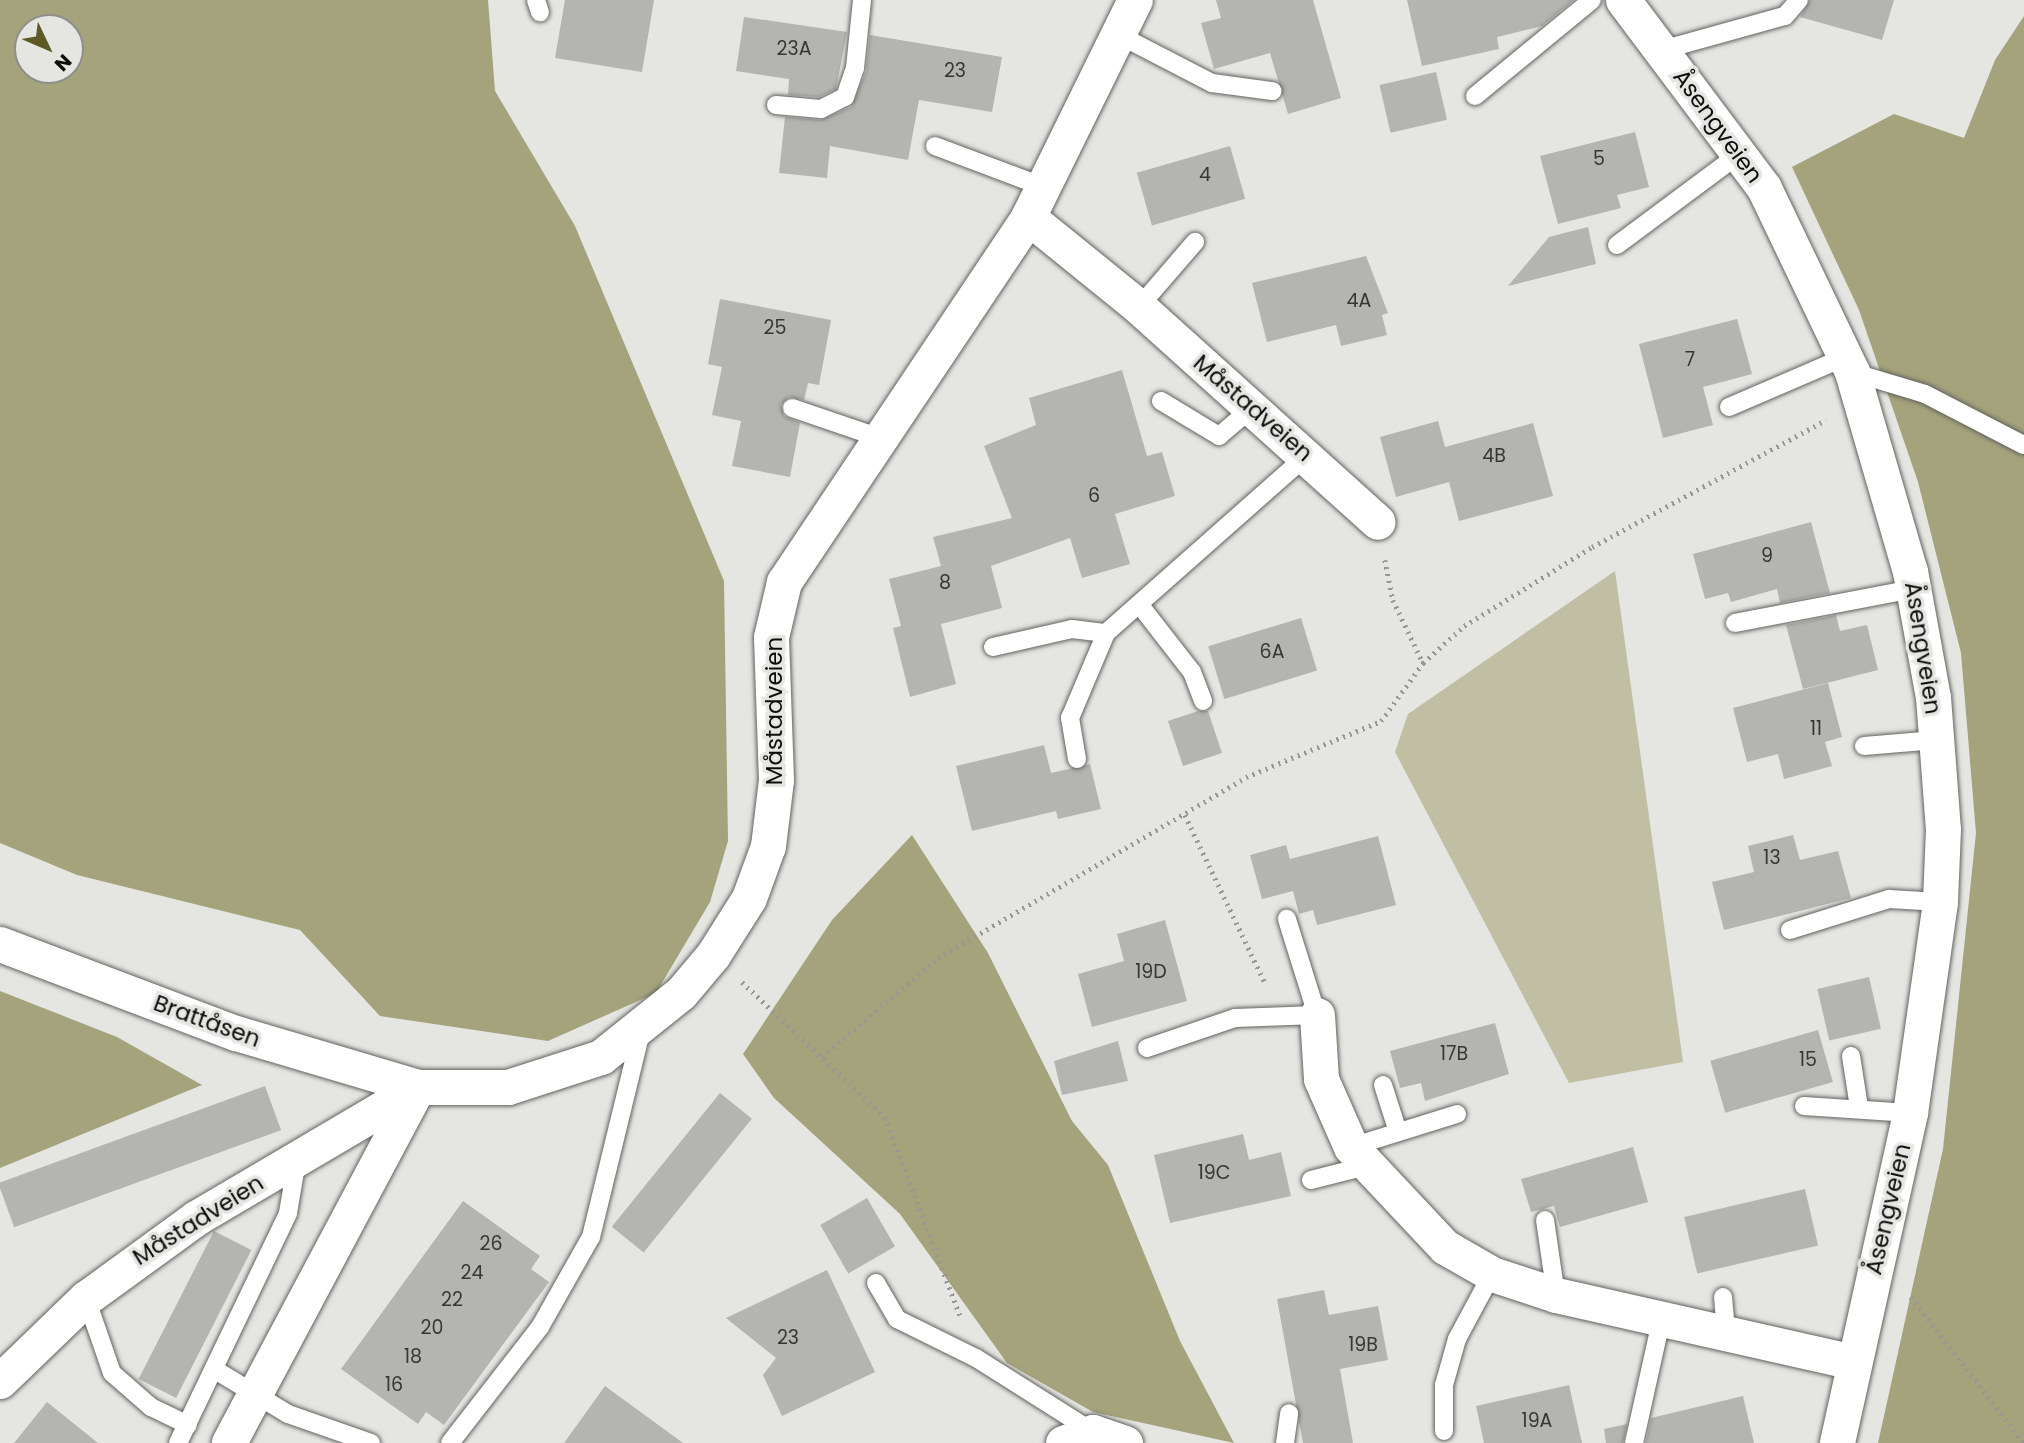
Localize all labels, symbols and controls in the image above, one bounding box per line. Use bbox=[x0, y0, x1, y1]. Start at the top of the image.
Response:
north arrow bbox=[14, 14, 84, 84]
house number: 23A bbox=[777, 38, 811, 60]
text: N bbox=[48, 48, 78, 77]
house number: 23 bbox=[944, 60, 966, 82]
street label: Åsengveien bbox=[1668, 64, 1768, 188]
house number: 5 bbox=[1593, 148, 1605, 170]
house number: 4 bbox=[1199, 164, 1211, 186]
house number: 4A bbox=[1347, 290, 1371, 312]
house number: 25 bbox=[764, 317, 786, 339]
street label: Måstadveien bbox=[1188, 349, 1318, 467]
house number: 7 bbox=[1685, 349, 1695, 371]
house number: 4B bbox=[1482, 445, 1506, 467]
house number: 6 bbox=[1088, 485, 1100, 507]
house number: 9 bbox=[1761, 545, 1773, 567]
house number: 8 bbox=[939, 572, 951, 594]
street label: Åsengveien bbox=[1899, 580, 1947, 716]
street label: Måstadveien bbox=[760, 637, 788, 785]
house number: 6A bbox=[1260, 641, 1284, 663]
house number: 11 bbox=[1810, 718, 1822, 740]
house number: 13 bbox=[1763, 847, 1781, 869]
house number: 19D bbox=[1135, 961, 1167, 983]
street label: Brattåsen bbox=[150, 989, 264, 1053]
house number: 17B bbox=[1440, 1043, 1468, 1065]
house number: 15 bbox=[1799, 1049, 1817, 1071]
street label: Åsengveien bbox=[1860, 1141, 1916, 1277]
house number: 19C bbox=[1198, 1162, 1230, 1184]
street label: Måstadveien bbox=[128, 1169, 268, 1271]
house number: 26 bbox=[480, 1233, 502, 1255]
house number: 24 bbox=[461, 1262, 483, 1284]
house number: 22 bbox=[441, 1289, 463, 1311]
house number: 20 bbox=[421, 1317, 443, 1339]
house number: 23 bbox=[777, 1327, 799, 1349]
house number: 19B bbox=[1348, 1334, 1378, 1356]
house number: 18 bbox=[404, 1346, 422, 1368]
house number: 16 bbox=[385, 1374, 403, 1396]
house number: 19A bbox=[1522, 1410, 1552, 1432]

